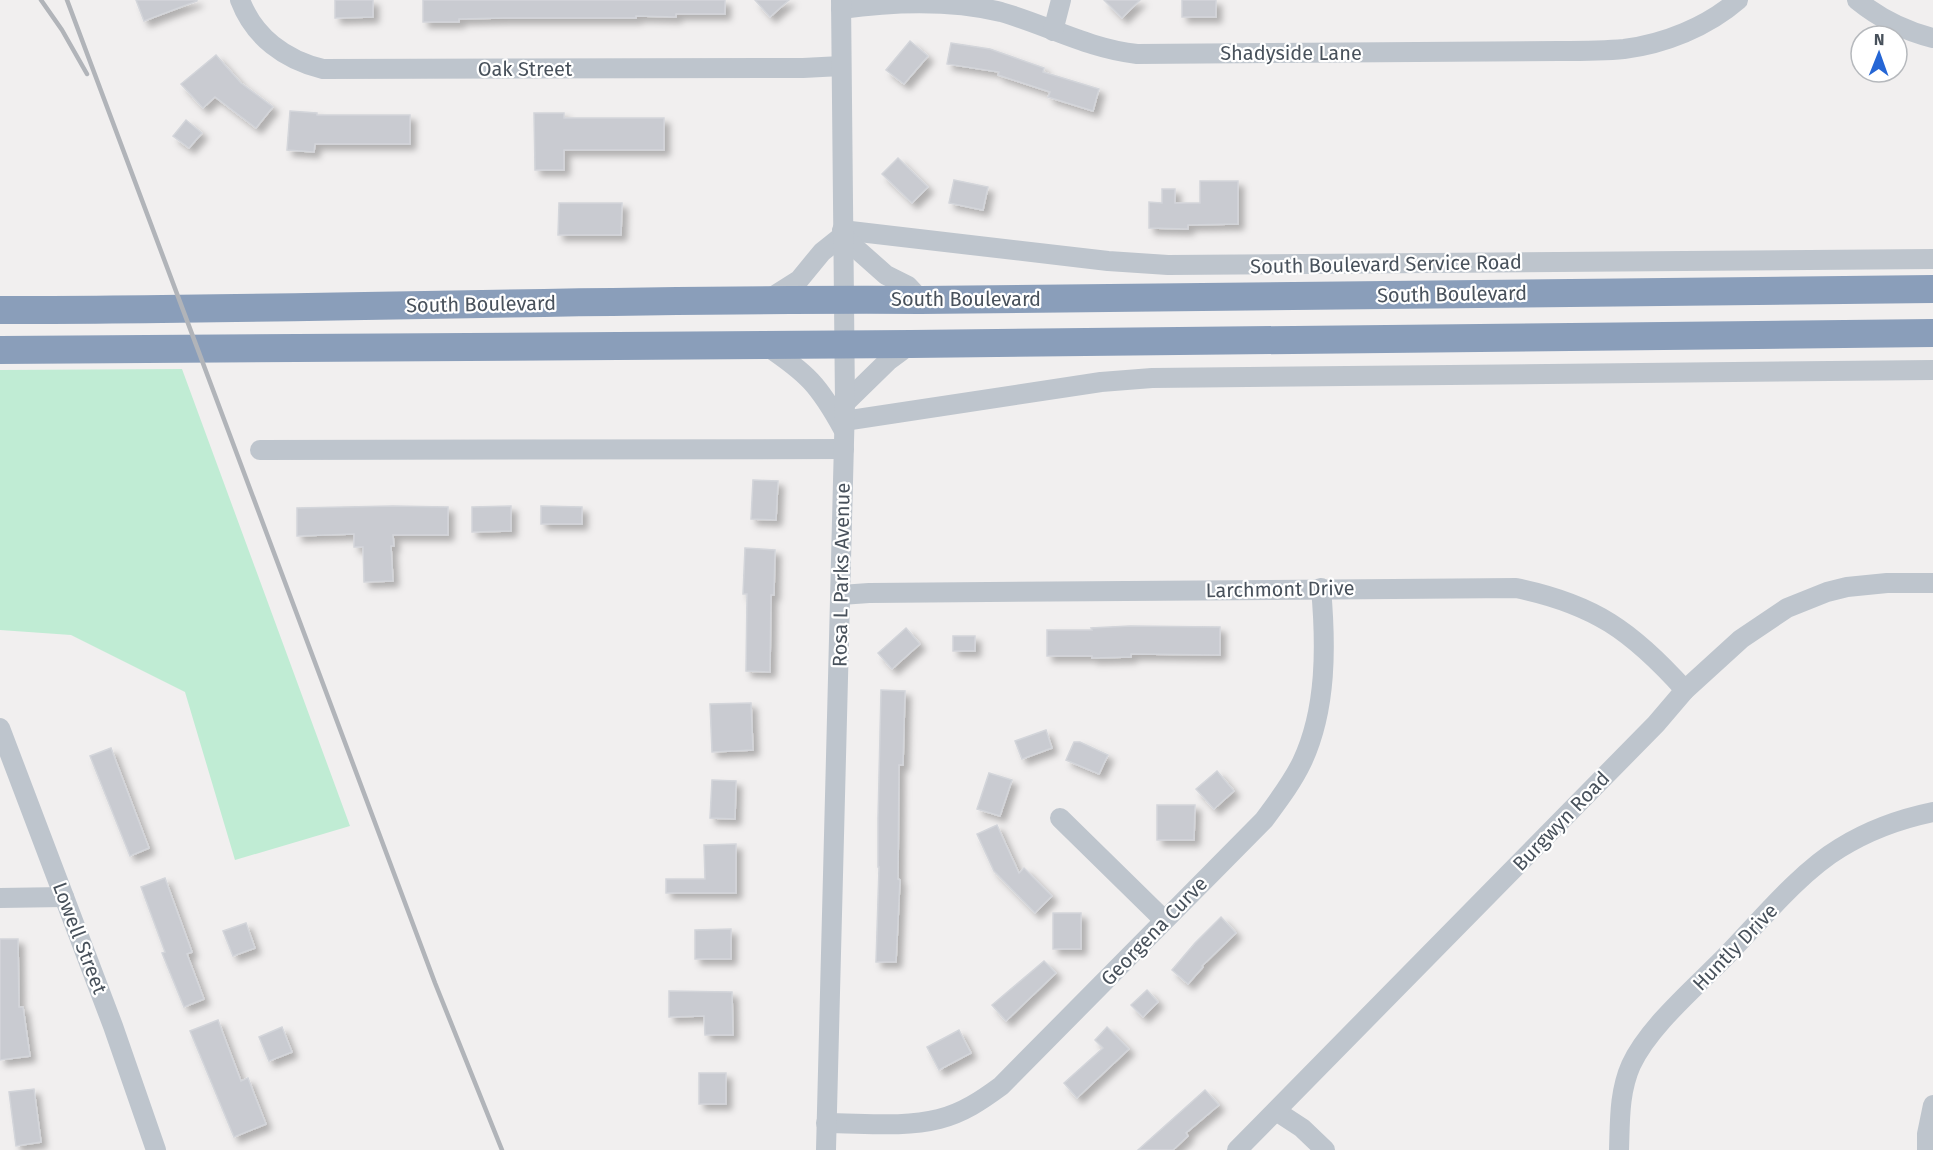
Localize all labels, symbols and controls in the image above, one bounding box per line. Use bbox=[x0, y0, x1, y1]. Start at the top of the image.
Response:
north arrow bbox=[1849, 24, 1909, 84]
text: N bbox=[1874, 30, 1885, 49]
street label: Shadyside Lane bbox=[1220, 41, 1362, 65]
street label: Oak Street bbox=[478, 57, 573, 81]
street label: South Boulevard Service Road bbox=[1250, 250, 1522, 278]
street label: South Boulevard bbox=[1377, 281, 1527, 307]
street label: South Boulevard bbox=[891, 287, 1041, 311]
street label: South Boulevard bbox=[406, 291, 556, 317]
street label: Rosa L Parks Avenue bbox=[827, 483, 855, 667]
street label: Larchmont Drive bbox=[1205, 576, 1355, 602]
street label: Burgwyn Road bbox=[1508, 766, 1614, 876]
street label: Georgena Curve bbox=[1096, 871, 1212, 991]
street label: Lowell Street bbox=[48, 879, 113, 998]
street label: Huntly Drive bbox=[1688, 898, 1782, 996]

